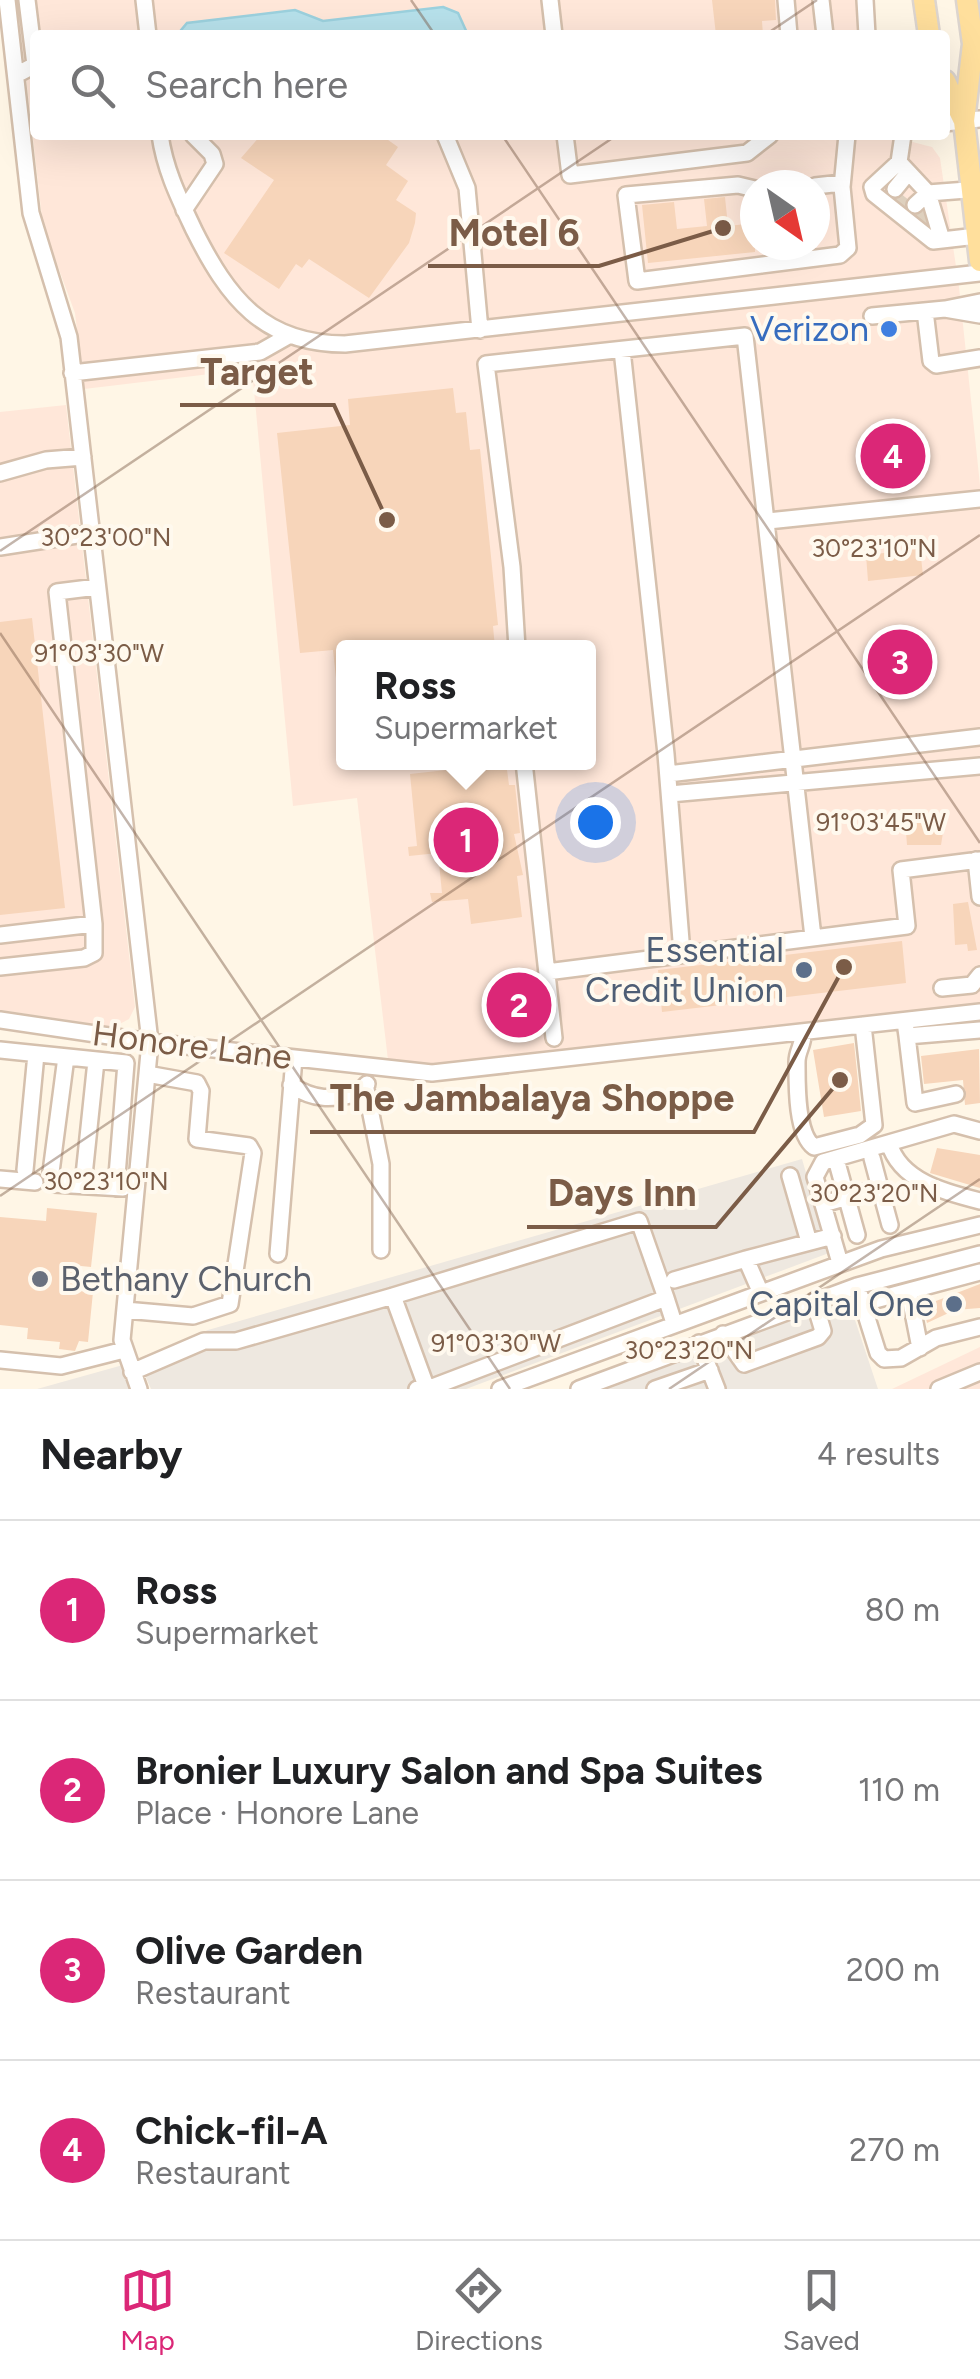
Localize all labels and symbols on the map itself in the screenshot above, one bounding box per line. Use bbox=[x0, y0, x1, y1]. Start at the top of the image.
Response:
north arrow bbox=[740, 170, 830, 260]
callout: Motel 6 bbox=[428, 198, 599, 266]
text: Motel 6 bbox=[448, 210, 580, 256]
place label: Verizon bbox=[750, 308, 869, 350]
marker: Verizon bbox=[878, 318, 900, 340]
callout: Target bbox=[180, 337, 334, 405]
text: Target bbox=[200, 349, 314, 395]
pin: 4 bbox=[860, 418, 926, 494]
text: 30°23'00"N bbox=[41, 522, 171, 552]
text: 30°23'10"N bbox=[811, 533, 937, 563]
pin: 3 bbox=[868, 624, 932, 700]
text: 91°03'30"W bbox=[34, 638, 164, 668]
your location bbox=[570, 797, 621, 848]
pin: 1 bbox=[434, 802, 498, 878]
text: 91°03'45"W bbox=[816, 807, 946, 837]
place label: Essential Credit Union bbox=[585, 929, 784, 1011]
marker: Essential Credit Union bbox=[793, 959, 815, 981]
pin: 2 bbox=[486, 968, 552, 1042]
street label: Honore Lane bbox=[90, 1012, 294, 1078]
callout: The Jambalaya Shoppe bbox=[310, 1064, 754, 1132]
text: The Jambalaya Shoppe bbox=[330, 1075, 734, 1121]
callout: Days Inn bbox=[527, 1159, 716, 1227]
text: 30°23'10"N bbox=[43, 1166, 169, 1196]
text: Days Inn bbox=[547, 1170, 697, 1216]
text: 30°23'20"N bbox=[810, 1178, 938, 1208]
place label: Bethany Church bbox=[60, 1258, 312, 1300]
marker: Bethany Church bbox=[29, 1268, 51, 1290]
place label: Capital One bbox=[749, 1283, 934, 1325]
marker: Capital One bbox=[943, 1293, 965, 1315]
text: 91°03'30"W bbox=[431, 1328, 561, 1358]
text: 30°23'20"N bbox=[625, 1335, 753, 1365]

